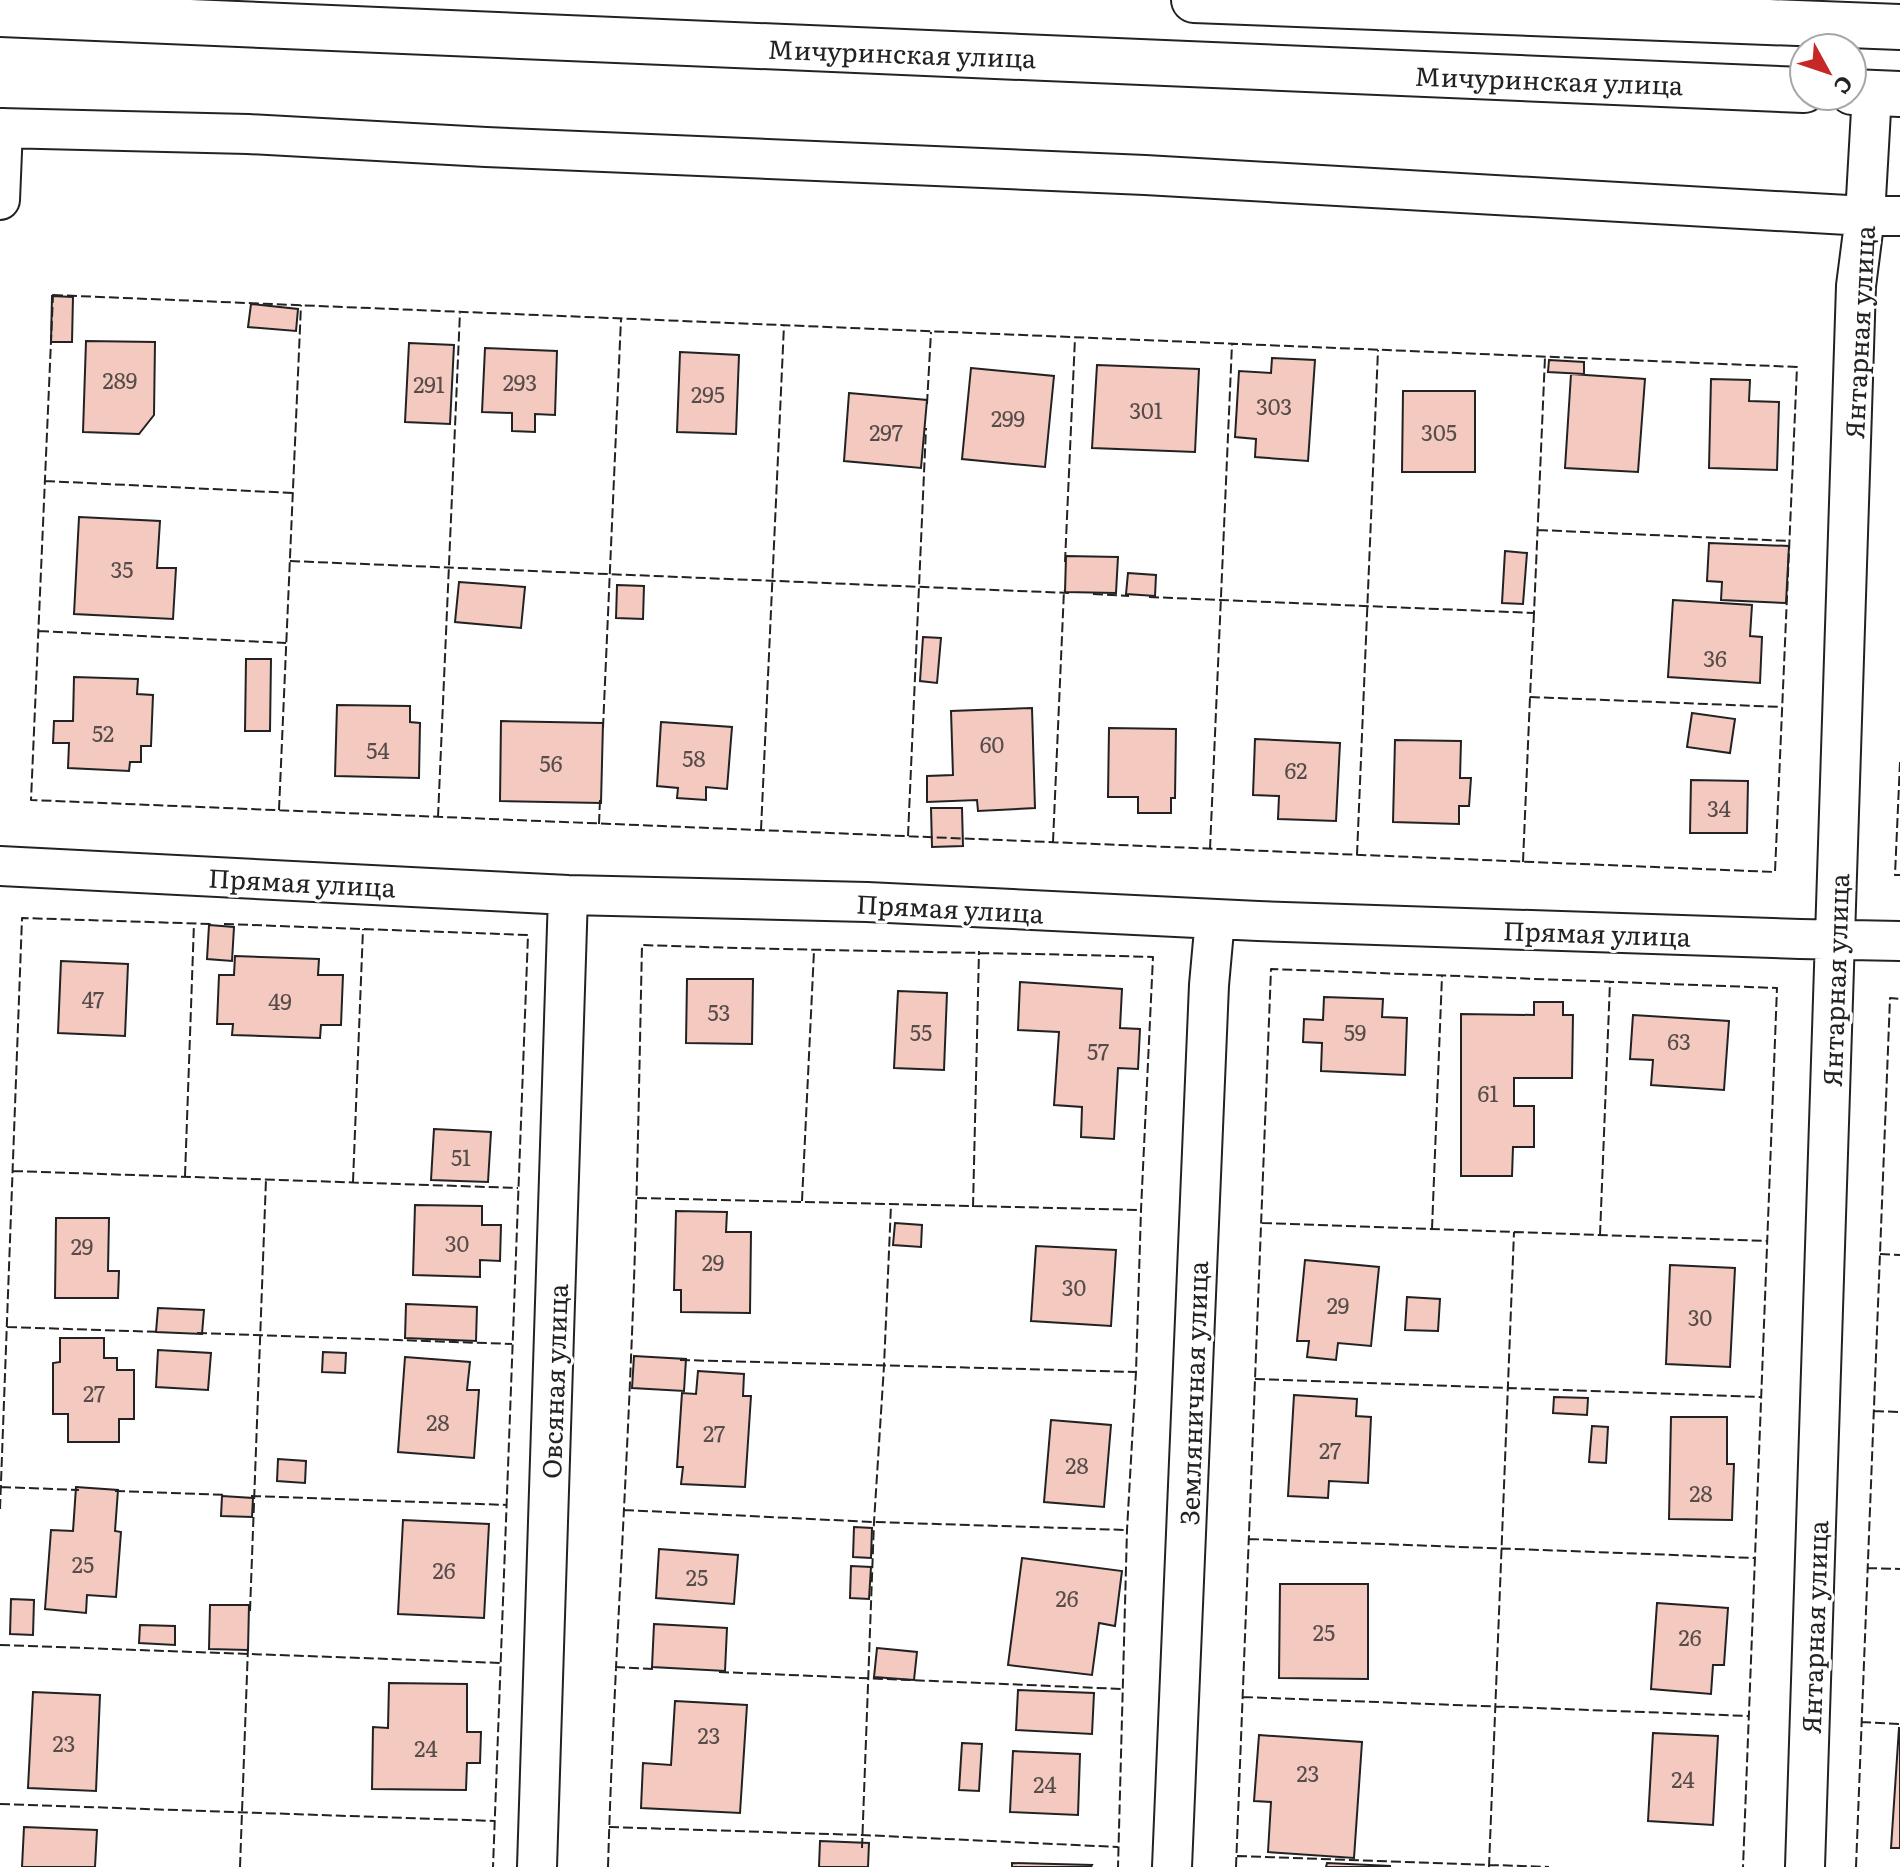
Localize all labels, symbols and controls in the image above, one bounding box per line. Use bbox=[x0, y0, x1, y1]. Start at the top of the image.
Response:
street label: Мичуринская улица bbox=[767, 28, 1037, 76]
north arrow bbox=[1788, 32, 1868, 112]
street label: Мичуринская улица bbox=[1414, 55, 1684, 103]
text: С bbox=[1827, 69, 1862, 102]
street label: Янтарная улица bbox=[1833, 224, 1883, 440]
house number: 289 bbox=[103, 363, 137, 396]
house number: 293 bbox=[503, 365, 537, 398]
house number: 291 bbox=[413, 367, 445, 400]
house number: 295 bbox=[691, 377, 725, 410]
house number: 303 bbox=[1256, 389, 1292, 422]
house number: 301 bbox=[1129, 393, 1163, 426]
house number: 299 bbox=[991, 401, 1025, 434]
house number: 297 bbox=[869, 415, 903, 448]
house number: 305 bbox=[1421, 415, 1457, 448]
house number: 35 bbox=[111, 552, 134, 585]
house number: 36 bbox=[1703, 641, 1727, 674]
house number: 52 bbox=[92, 716, 114, 749]
house number: 60 bbox=[980, 727, 1004, 760]
house number: 54 bbox=[366, 733, 390, 766]
house number: 58 bbox=[682, 741, 706, 774]
house number: 56 bbox=[540, 746, 563, 779]
house number: 62 bbox=[1285, 753, 1307, 786]
house number: 34 bbox=[1707, 791, 1731, 824]
street label: Прямая улица bbox=[207, 857, 397, 905]
street label: Янтарная улица bbox=[1811, 873, 1857, 1087]
street label: Прямая улица bbox=[855, 883, 1045, 931]
street label: Прямая улица bbox=[1503, 909, 1691, 955]
house number: 47 bbox=[82, 982, 104, 1015]
house number: 49 bbox=[268, 984, 292, 1017]
house number: 53 bbox=[707, 995, 731, 1028]
house number: 55 bbox=[910, 1015, 932, 1048]
house number: 59 bbox=[1344, 1015, 1366, 1048]
house number: 63 bbox=[1667, 1024, 1691, 1057]
house number: 57 bbox=[1087, 1034, 1109, 1067]
house number: 61 bbox=[1478, 1076, 1498, 1109]
house number: 51 bbox=[451, 1140, 471, 1173]
house number: 30 bbox=[445, 1226, 469, 1259]
house number: 29 bbox=[71, 1229, 93, 1262]
house number: 29 bbox=[702, 1245, 724, 1278]
street label: Земляничная улица bbox=[1168, 1260, 1216, 1526]
house number: 30 bbox=[1062, 1270, 1086, 1303]
street label: Овсяная улица bbox=[530, 1283, 576, 1479]
house number: 29 bbox=[1327, 1288, 1349, 1321]
house number: 30 bbox=[1688, 1300, 1712, 1333]
house number: 27 bbox=[83, 1376, 105, 1409]
house number: 28 bbox=[426, 1405, 450, 1438]
house number: 27 bbox=[703, 1416, 725, 1449]
house number: 27 bbox=[1319, 1433, 1341, 1466]
house number: 28 bbox=[1065, 1448, 1089, 1481]
house number: 28 bbox=[1689, 1476, 1713, 1509]
street label: Янтарная улица bbox=[1790, 1520, 1836, 1734]
house number: 25 bbox=[72, 1547, 94, 1580]
house number: 26 bbox=[433, 1553, 456, 1586]
house number: 25 bbox=[686, 1560, 708, 1593]
house number: 26 bbox=[1056, 1581, 1079, 1614]
house number: 25 bbox=[1313, 1615, 1335, 1648]
house number: 26 bbox=[1679, 1620, 1702, 1653]
house number: 23 bbox=[697, 1718, 721, 1751]
house number: 23 bbox=[52, 1726, 76, 1759]
house number: 24 bbox=[414, 1731, 438, 1764]
house number: 23 bbox=[1296, 1756, 1320, 1789]
house number: 24 bbox=[1671, 1762, 1695, 1795]
house number: 24 bbox=[1033, 1767, 1057, 1800]

